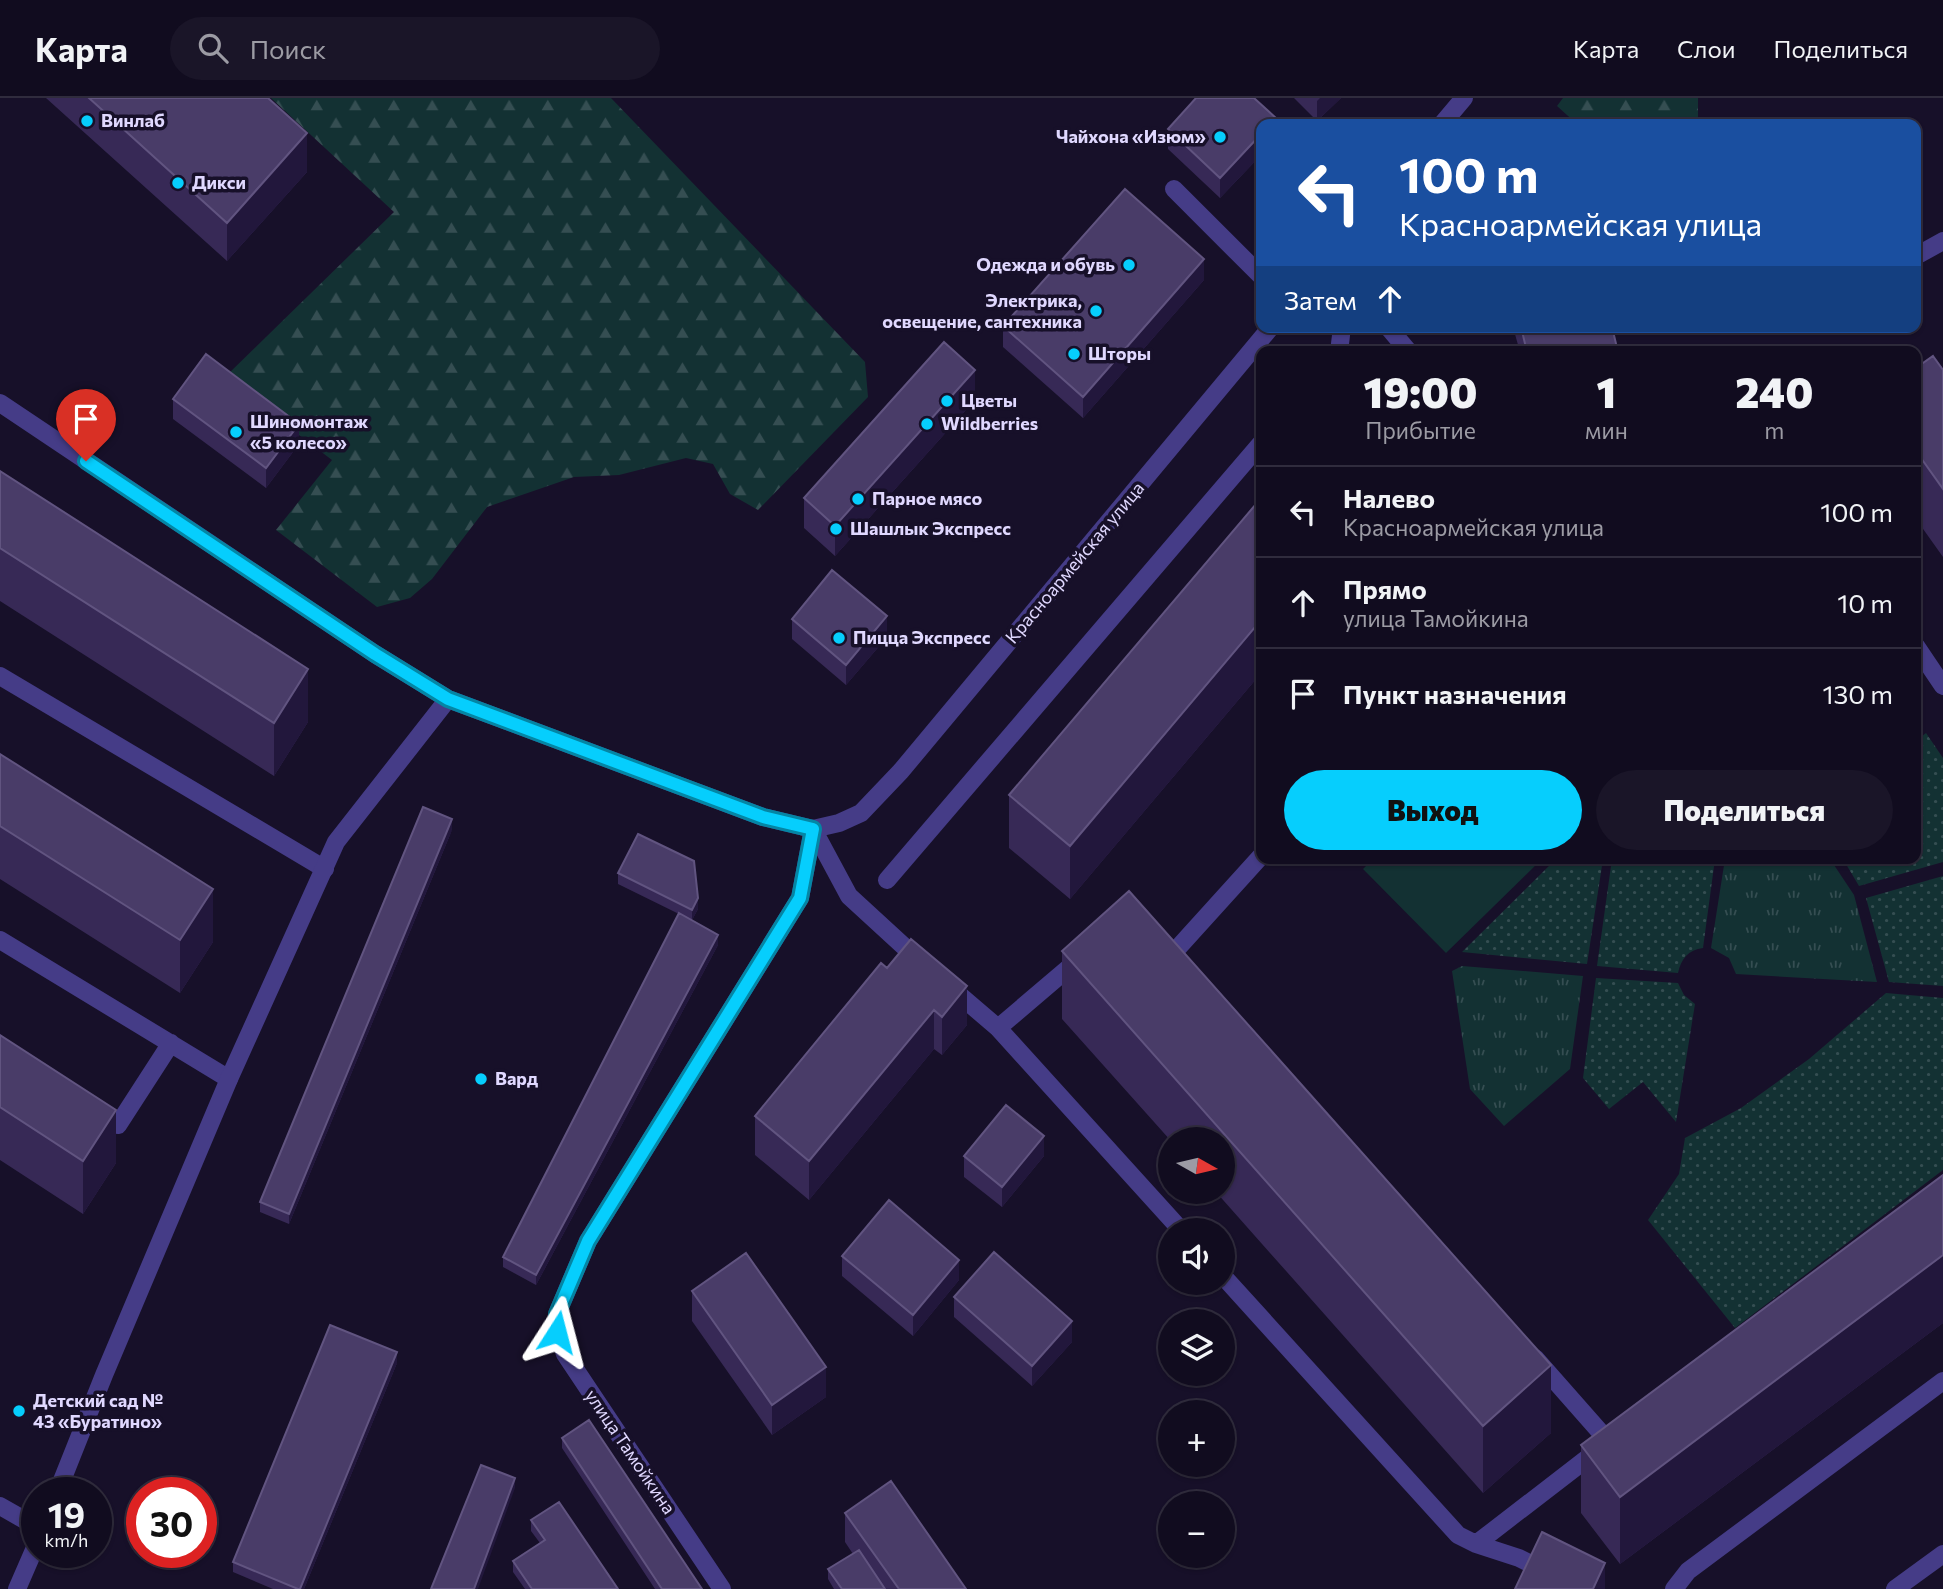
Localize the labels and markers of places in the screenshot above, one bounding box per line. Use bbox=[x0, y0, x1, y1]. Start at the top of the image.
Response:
place label: Винлаб bbox=[101, 109, 165, 131]
marker: Винлаб bbox=[79, 113, 95, 129]
place label: Чайхона «Изюм» bbox=[1056, 125, 1206, 147]
marker: Чайхона «Изюм» bbox=[1212, 129, 1228, 145]
place label: Дикси bbox=[192, 171, 246, 193]
marker: Дикси bbox=[170, 175, 186, 191]
place label: Одежда и обувь bbox=[976, 253, 1115, 275]
marker: Одежда и обувь bbox=[1121, 257, 1137, 273]
place label: Электрика, освещение, сантехника bbox=[882, 289, 1082, 332]
marker: Электрика, освещение, сантехника bbox=[1088, 303, 1104, 319]
place label: Шторы bbox=[1088, 342, 1151, 364]
marker: Шторы bbox=[1066, 346, 1082, 362]
pin bbox=[56, 389, 116, 461]
place label: Цветы bbox=[961, 389, 1017, 411]
marker: Цветы bbox=[939, 393, 955, 409]
place label: Шиномонтаж «5 колесо» bbox=[250, 410, 369, 453]
place label: Wildberries bbox=[941, 412, 1038, 434]
marker: Wildberries bbox=[919, 416, 935, 432]
marker: Шиномонтаж «5 колесо» bbox=[228, 424, 244, 440]
place label: Парное мясо bbox=[872, 487, 982, 509]
marker: Парное мясо bbox=[850, 491, 866, 507]
place label: Шашлык Экспресс bbox=[850, 517, 1011, 539]
marker: Шашлык Экспресс bbox=[828, 521, 844, 537]
place label: Пицца Экспресс bbox=[853, 626, 991, 648]
marker: Пицца Экспресс bbox=[831, 630, 847, 646]
place label: Вард bbox=[495, 1067, 538, 1089]
marker: Вард bbox=[473, 1071, 489, 1087]
place label: Детский сад № 43 «Буратино» bbox=[33, 1389, 163, 1432]
marker: Детский сад № 43 «Буратино» bbox=[11, 1403, 27, 1419]

